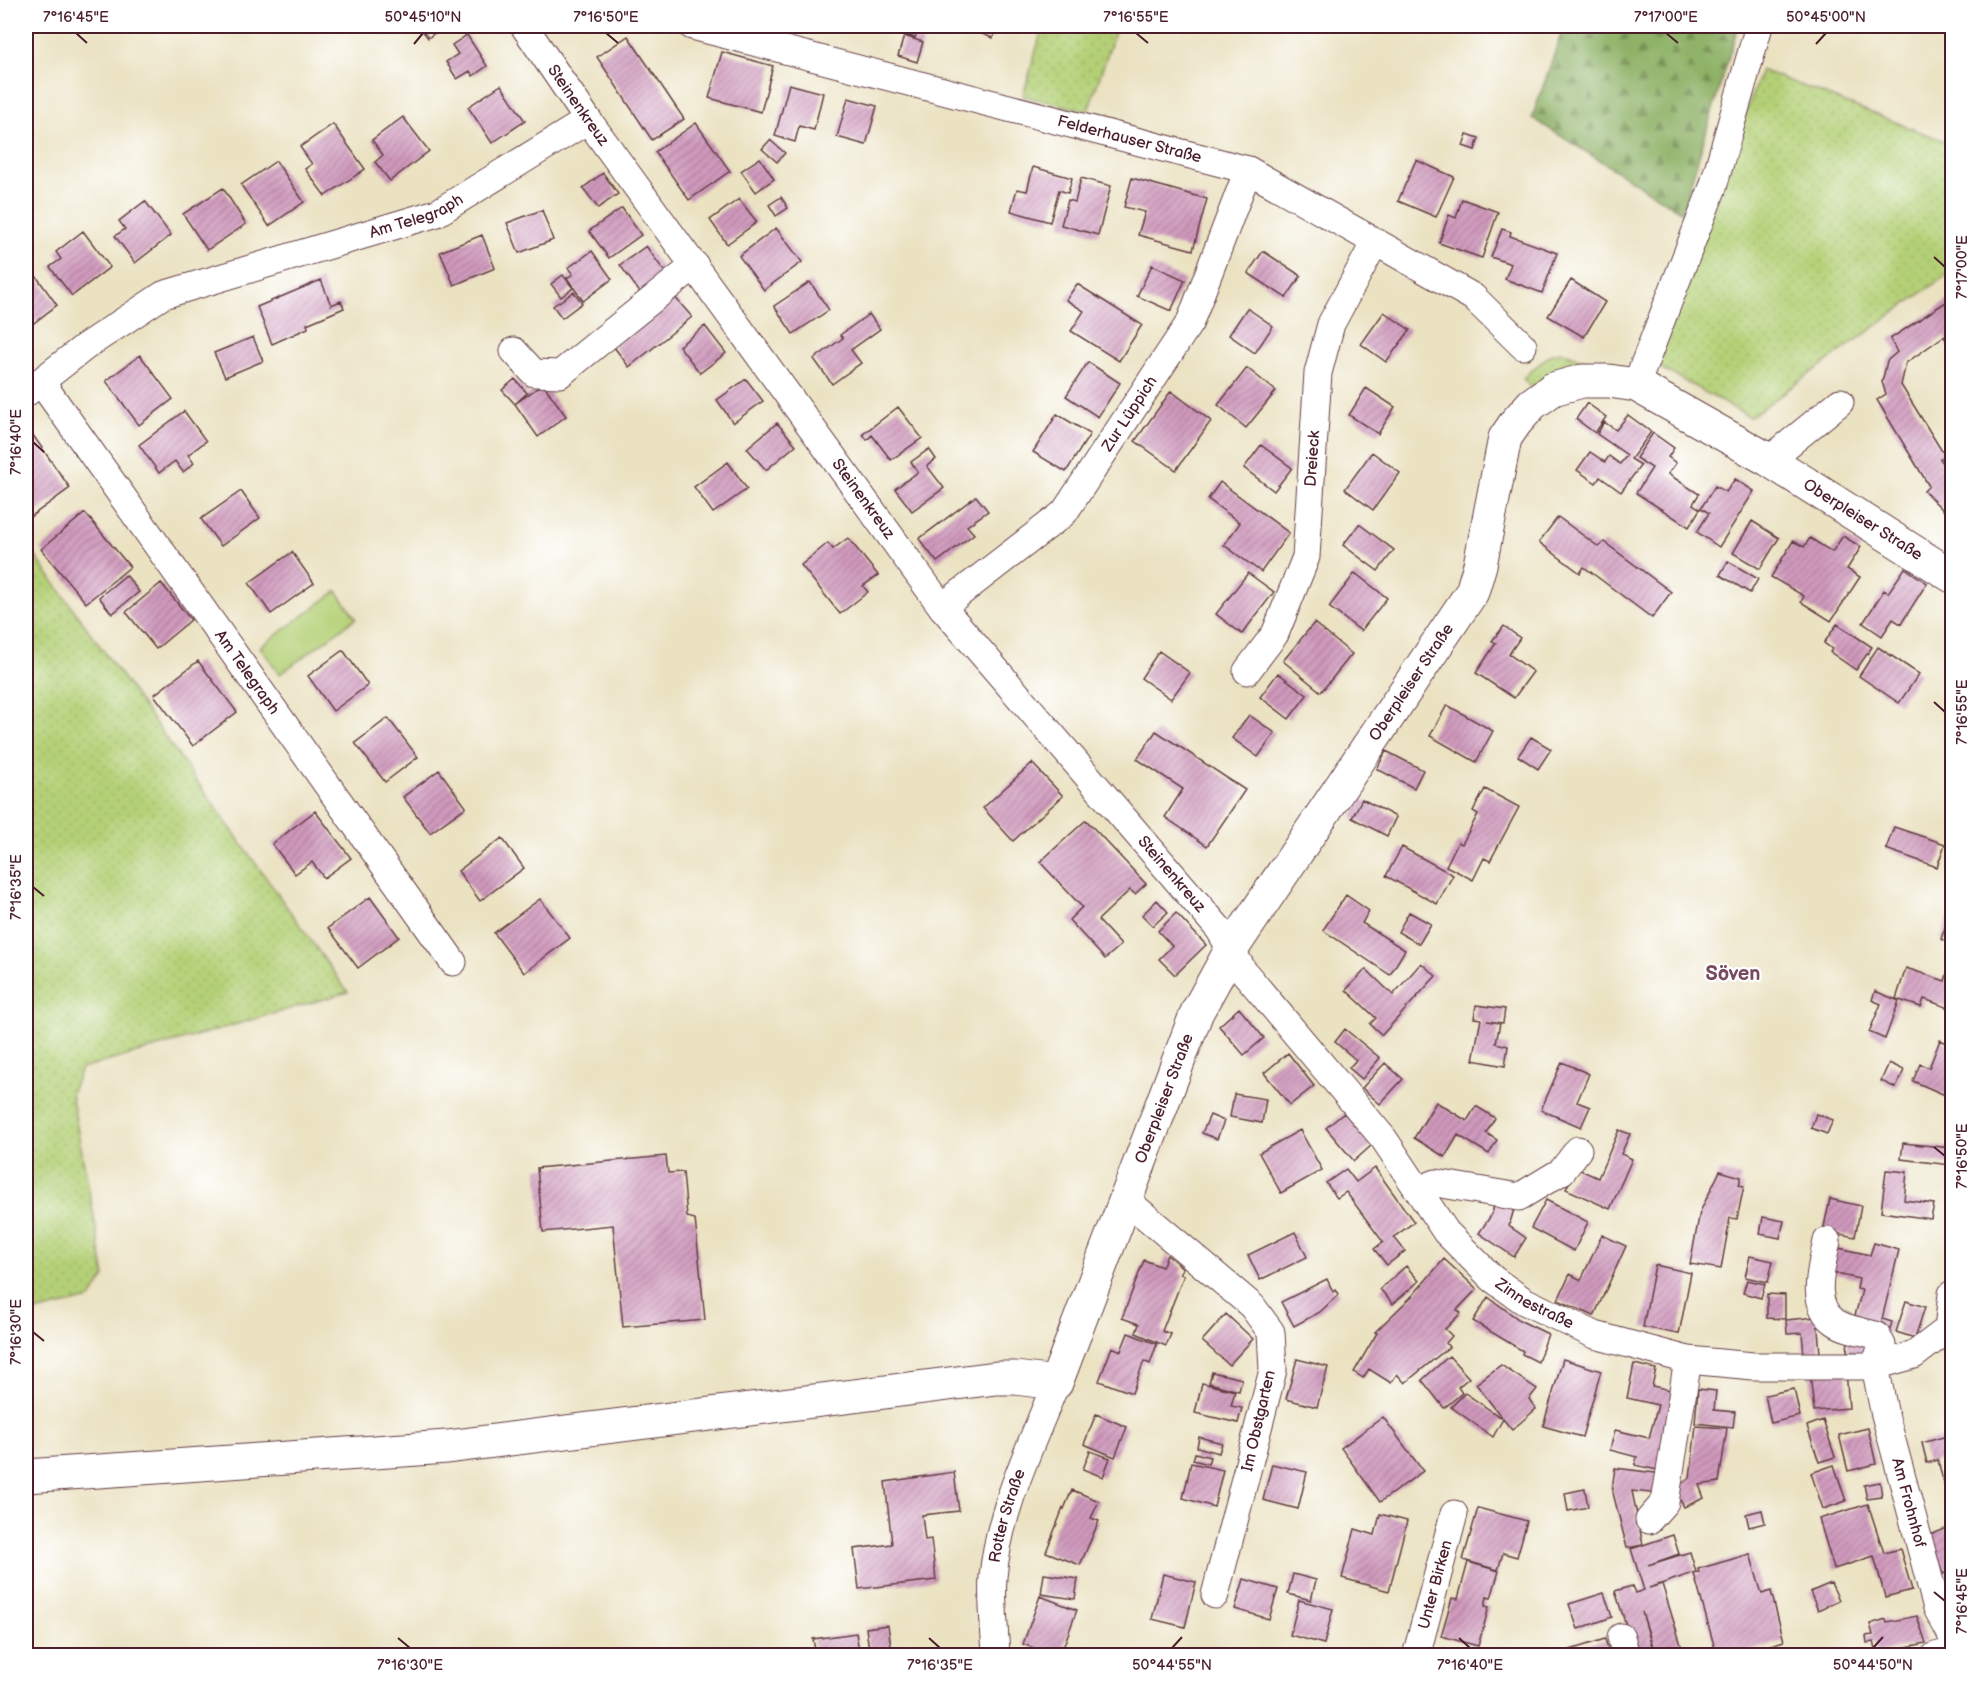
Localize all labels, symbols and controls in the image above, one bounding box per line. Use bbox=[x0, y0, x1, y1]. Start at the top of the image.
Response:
text: 7°16'45"E bbox=[43, 8, 109, 27]
text: 50°45'10"N bbox=[385, 8, 461, 27]
text: 7°16'50"E bbox=[573, 8, 639, 27]
text: 7°16'55"E bbox=[1103, 8, 1169, 27]
text: 7°17'00"E bbox=[1634, 8, 1698, 27]
text: 50°45'00"N bbox=[1786, 8, 1866, 27]
street label: Steinenkreuz bbox=[544, 61, 613, 150]
street label: Felderhauser Straße bbox=[1055, 112, 1204, 167]
street label: Am Telegraph bbox=[367, 190, 467, 242]
text: 7°17'00"E bbox=[1953, 235, 1972, 299]
street label: Zur Lüppich bbox=[1097, 372, 1161, 456]
text: 7°16'40"E bbox=[7, 409, 26, 475]
street label: Dreieck bbox=[1301, 430, 1324, 487]
street label: Steinenkreuz bbox=[828, 455, 899, 543]
street label: Oberpleiser Straße bbox=[1800, 475, 1926, 565]
street label: Oberpleiser Straße bbox=[1365, 620, 1458, 744]
street label: Am Telegraph bbox=[211, 626, 284, 718]
text: 7°16'55"E bbox=[1953, 679, 1972, 745]
street label: Steinenkreuz bbox=[1134, 832, 1210, 916]
text: 7°16'35"E bbox=[7, 854, 26, 920]
district label: Söven bbox=[1706, 962, 1761, 986]
street label: Oberpleiser Straße bbox=[1131, 1030, 1198, 1166]
text: 7°16'50"E bbox=[1953, 1123, 1972, 1189]
street label: Zinnestraße bbox=[1491, 1274, 1577, 1333]
text: 7°16'30"E bbox=[7, 1299, 26, 1365]
street label: Im Obstgarten bbox=[1238, 1369, 1280, 1473]
street label: Am Frohnhof bbox=[1888, 1456, 1930, 1550]
street label: Rotter Straße bbox=[985, 1466, 1030, 1564]
street label: Unter Birken bbox=[1414, 1538, 1456, 1631]
text: 7°16'45"E bbox=[1953, 1568, 1972, 1634]
text: 7°16'30"E bbox=[377, 1656, 443, 1675]
text: 7°16'35"E bbox=[907, 1656, 973, 1675]
text: 50°44'55"N bbox=[1132, 1656, 1212, 1675]
text: 7°16'40"E bbox=[1437, 1656, 1503, 1675]
text: 50°44'50"N bbox=[1833, 1656, 1913, 1675]

